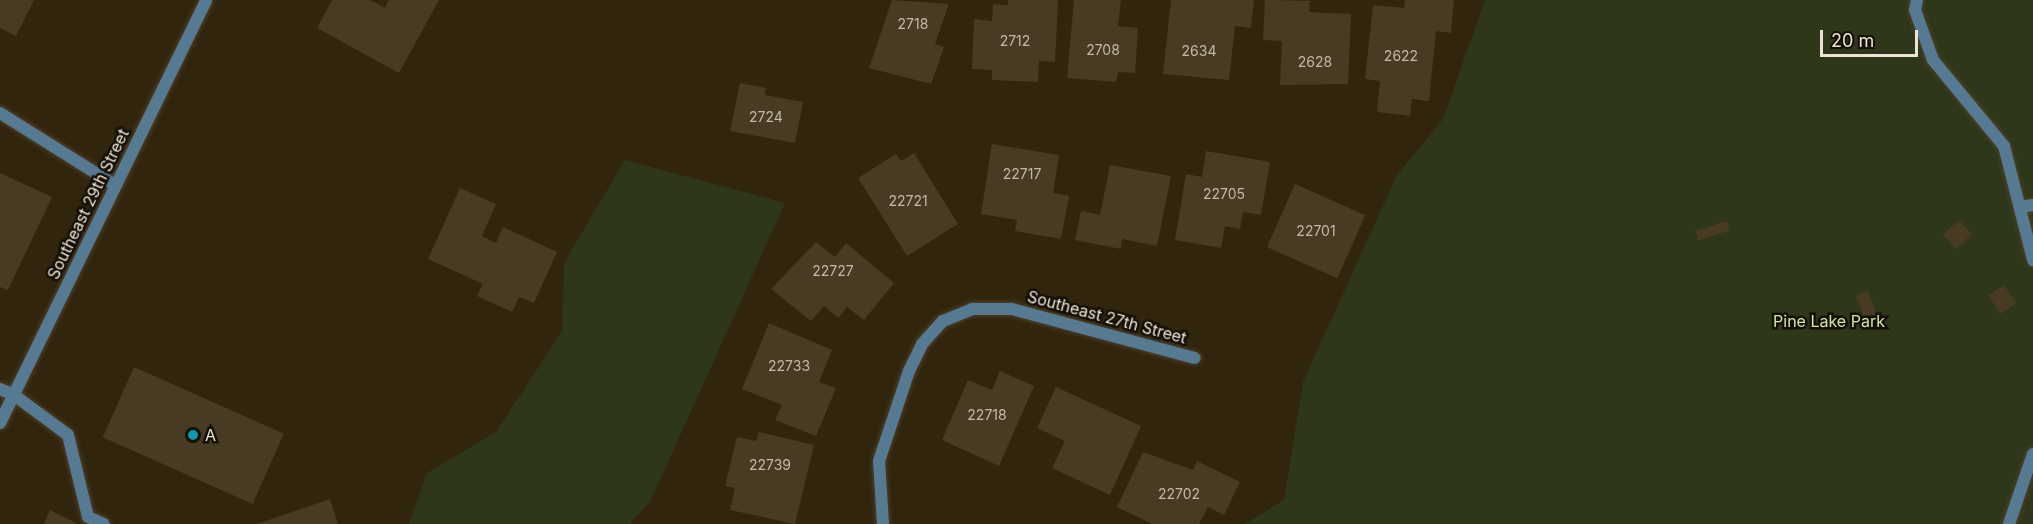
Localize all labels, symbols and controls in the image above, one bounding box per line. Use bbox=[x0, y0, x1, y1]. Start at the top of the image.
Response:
house number: 2718 bbox=[898, 16, 928, 32]
scale bar bbox=[1823, 18, 1920, 56]
text: 20 m bbox=[1831, 30, 1874, 51]
house number: 2712 bbox=[1000, 33, 1030, 49]
house number: 2708 bbox=[1086, 42, 1120, 58]
house number: 2634 bbox=[1182, 43, 1216, 59]
house number: 2622 bbox=[1384, 48, 1418, 64]
house number: 2628 bbox=[1298, 54, 1332, 70]
house number: 2724 bbox=[749, 109, 783, 125]
street label: Southeast 29th Street bbox=[43, 126, 133, 282]
house number: 22717 bbox=[1003, 166, 1041, 182]
house number: 22705 bbox=[1203, 186, 1245, 202]
house number: 22721 bbox=[888, 193, 928, 209]
house number: 22701 bbox=[1296, 223, 1336, 239]
house number: 22727 bbox=[812, 263, 854, 279]
street label: Southeast 27th Street bbox=[1025, 287, 1189, 347]
park label: Pine Lake Park bbox=[1773, 311, 1885, 331]
house number: 22733 bbox=[768, 358, 810, 374]
house number: 22718 bbox=[967, 407, 1007, 423]
place label: A bbox=[205, 425, 216, 445]
marker: A bbox=[186, 428, 200, 442]
house number: 22739 bbox=[749, 457, 791, 473]
house number: 22702 bbox=[1158, 486, 1200, 502]

